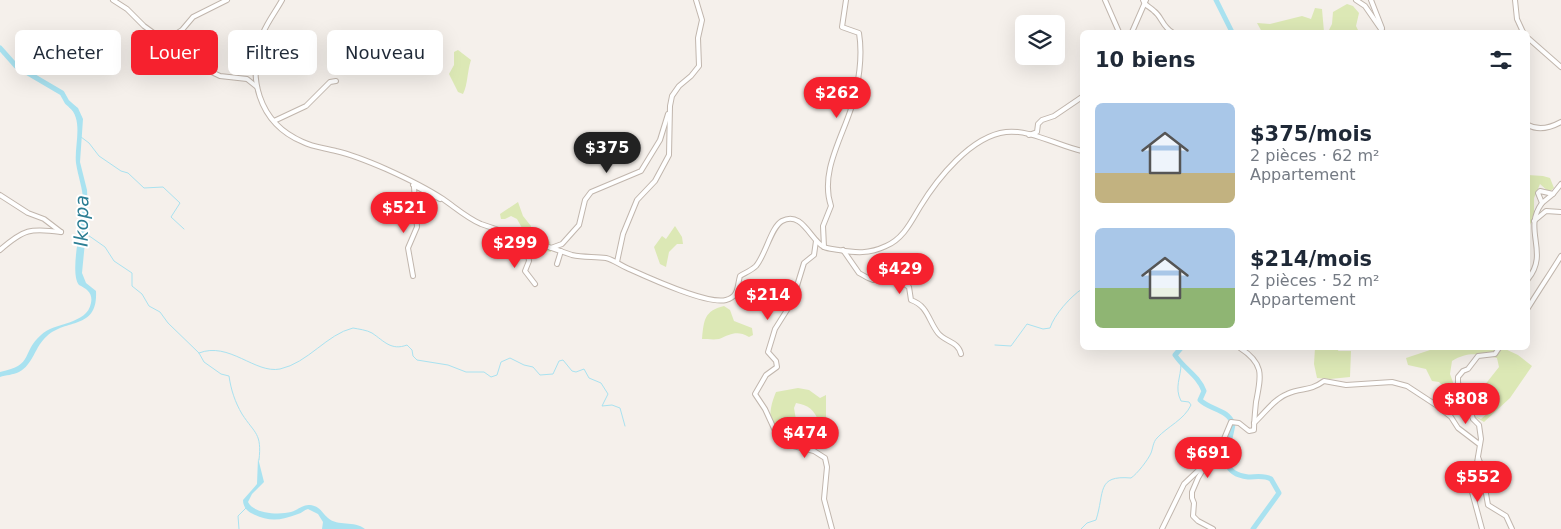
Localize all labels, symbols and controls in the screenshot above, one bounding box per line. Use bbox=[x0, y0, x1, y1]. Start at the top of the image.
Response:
map controls bbox=[1015, 15, 1065, 65]
button: layers bbox=[1015, 15, 1065, 65]
chip: Acheter bbox=[15, 30, 121, 75]
chip: Louer bbox=[131, 30, 218, 75]
chip: Filtres bbox=[228, 30, 317, 75]
chip: Nouveau bbox=[327, 30, 443, 75]
icon: filters bbox=[1487, 46, 1515, 74]
text: 10 biens bbox=[1095, 48, 1195, 72]
pin: $262 bbox=[807, 76, 867, 119]
text: $262 bbox=[815, 83, 859, 102]
text: $375/mois bbox=[1250, 122, 1372, 146]
icon: home bbox=[1135, 123, 1195, 183]
pin: $375 bbox=[577, 132, 637, 174]
text: $375 bbox=[585, 138, 629, 157]
text: 2 pièces · 62 m² bbox=[1250, 146, 1379, 165]
text: Appartement bbox=[1250, 165, 1356, 184]
pin: $521 bbox=[374, 192, 434, 234]
water label: Ikopa bbox=[70, 195, 92, 247]
text: $521 bbox=[382, 198, 426, 217]
pin: $299 bbox=[485, 226, 545, 269]
text: $299 bbox=[493, 233, 537, 252]
text: $214/mois bbox=[1250, 247, 1372, 271]
icon: home bbox=[1135, 248, 1195, 308]
pin: $429 bbox=[870, 252, 930, 295]
text: $429 bbox=[878, 259, 922, 278]
text: 2 pièces · 52 m² bbox=[1250, 271, 1379, 290]
pin: $214 bbox=[738, 278, 798, 321]
text: $214 bbox=[746, 285, 790, 304]
text: Appartement bbox=[1250, 290, 1356, 309]
pin: $808 bbox=[1436, 382, 1496, 425]
text: $808 bbox=[1444, 389, 1488, 408]
pin: $474 bbox=[775, 416, 835, 459]
text: $474 bbox=[783, 423, 827, 442]
pin: $691 bbox=[1178, 436, 1238, 479]
text: $691 bbox=[1186, 443, 1230, 462]
pin: $552 bbox=[1448, 460, 1508, 503]
text: $552 bbox=[1456, 467, 1500, 486]

